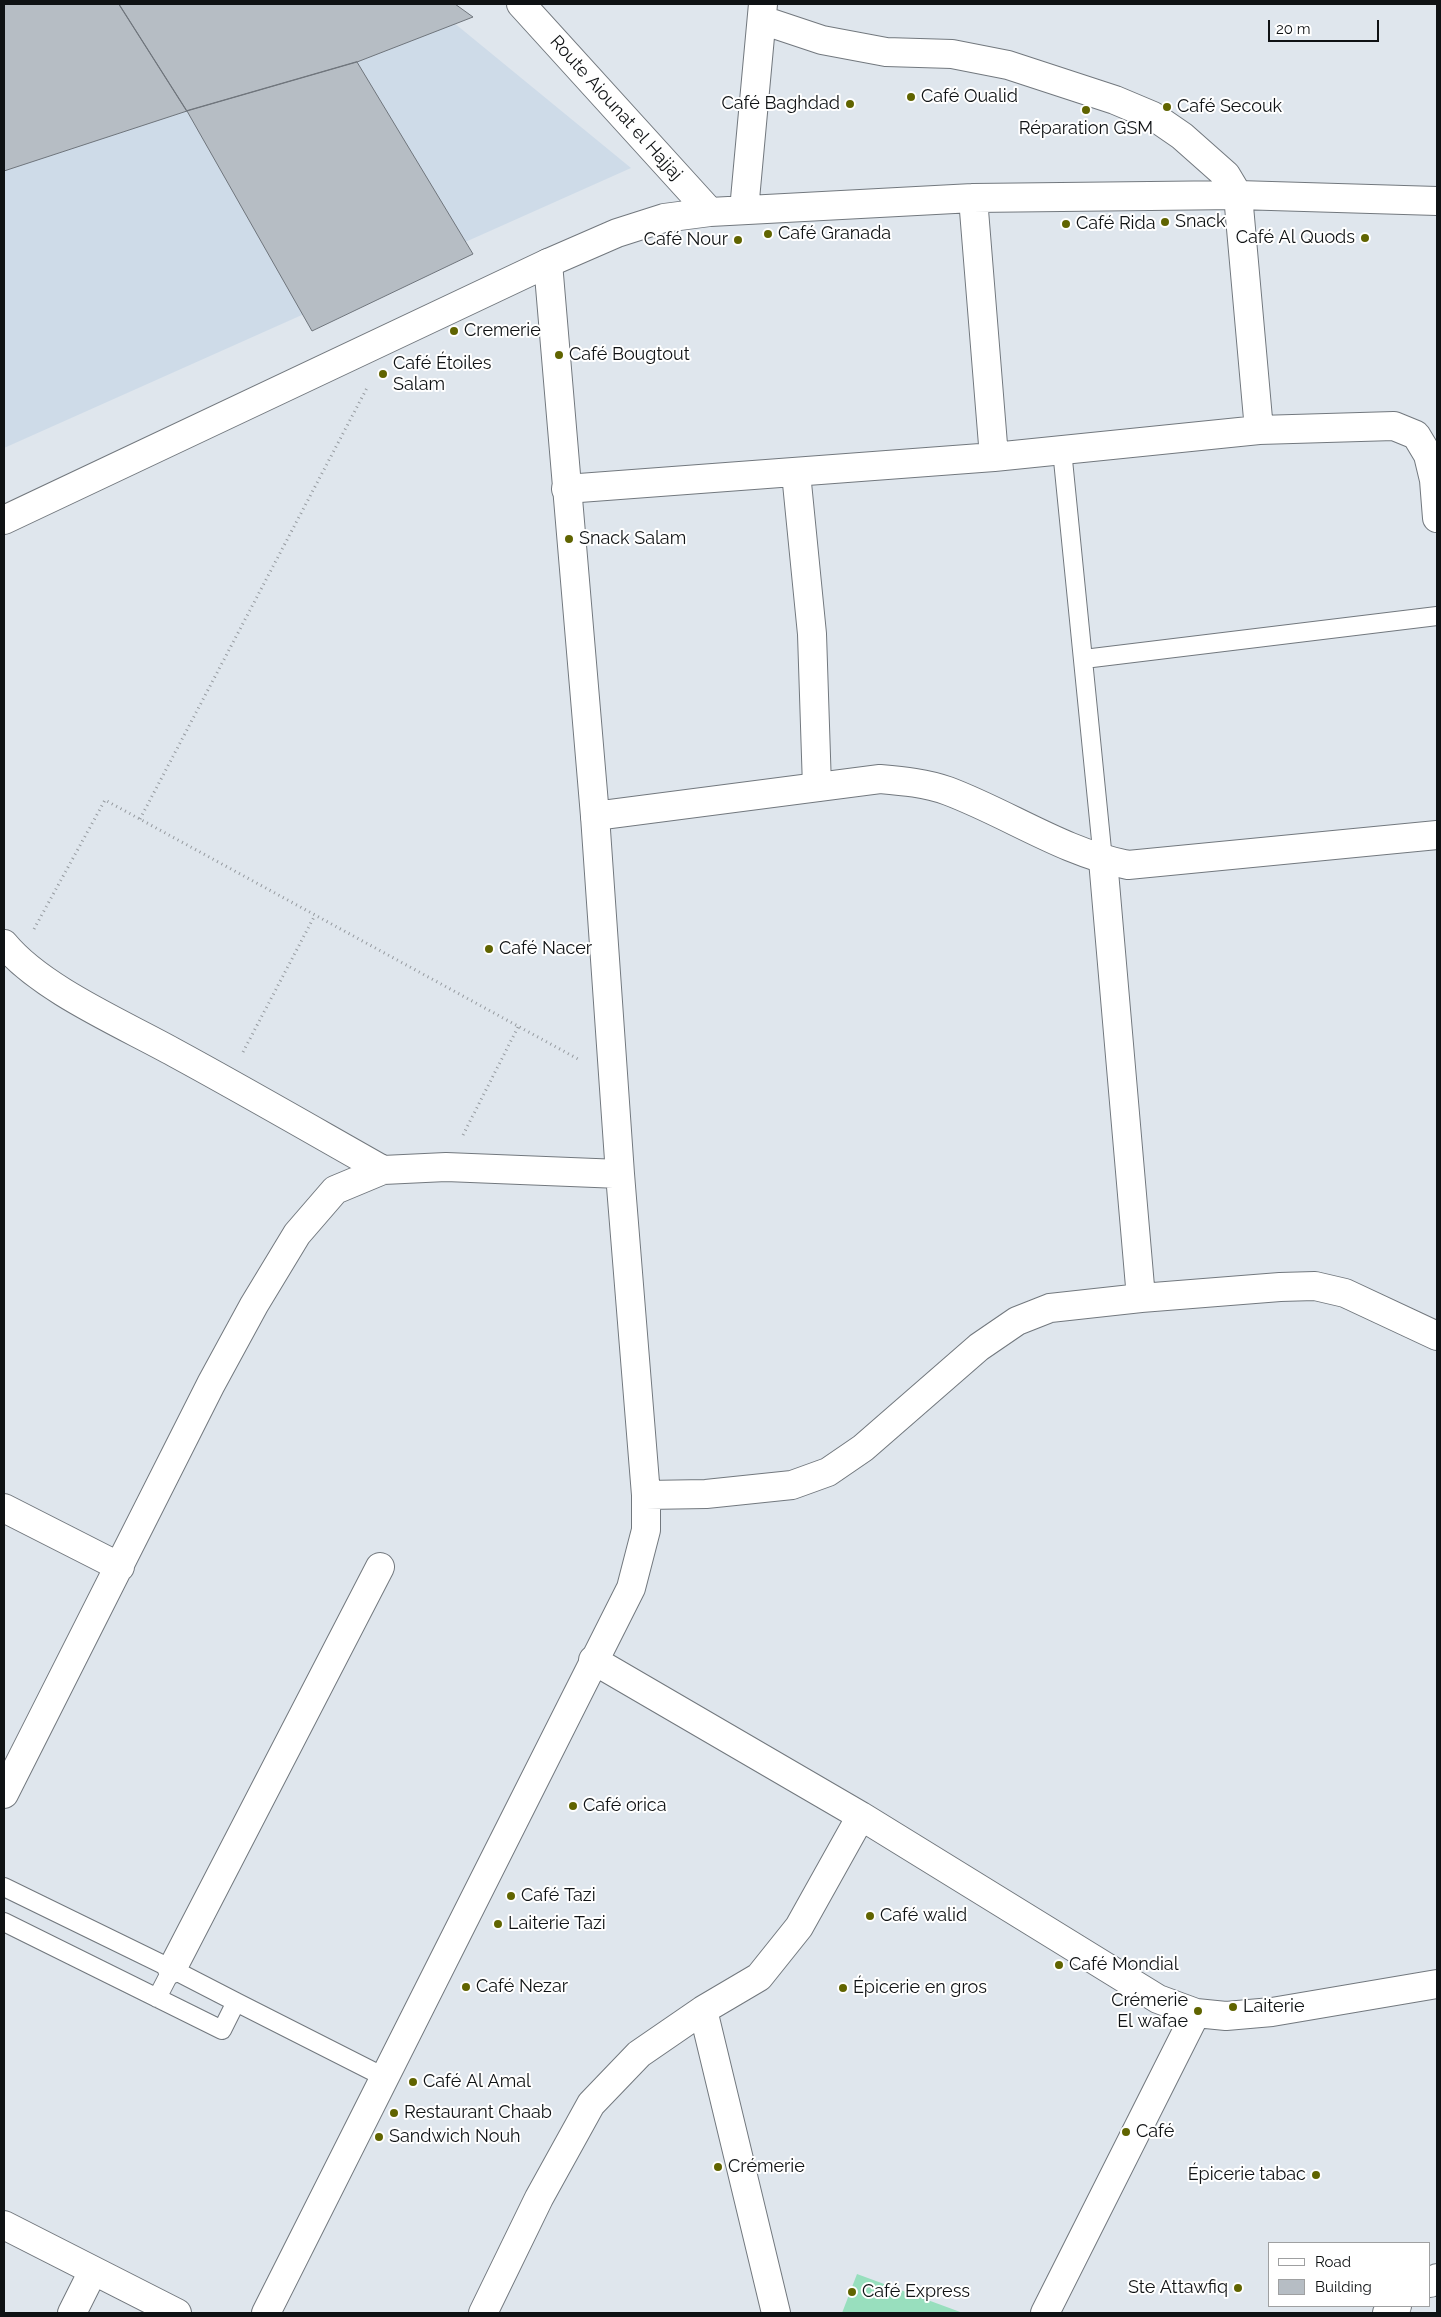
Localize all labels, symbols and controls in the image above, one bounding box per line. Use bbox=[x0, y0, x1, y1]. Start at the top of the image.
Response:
scale bar bbox=[1271, 10, 1382, 42]
text: 20 m bbox=[1276, 20, 1311, 38]
street label: Route Aiounat el Hajjaj bbox=[545, 31, 687, 185]
place label: Café Oualid bbox=[921, 86, 1018, 108]
marker: Café Oualid bbox=[905, 91, 917, 103]
place label: Café Baghdad bbox=[721, 93, 840, 115]
place label: Café Secouk bbox=[1177, 96, 1282, 118]
marker: Café Baghdad bbox=[844, 98, 856, 110]
marker: Café Secouk bbox=[1161, 101, 1173, 113]
marker: Réparation GSM bbox=[1080, 104, 1092, 116]
place label: Réparation GSM bbox=[1019, 118, 1153, 140]
place label: Snack bbox=[1175, 211, 1226, 233]
place label: Café Rida bbox=[1076, 213, 1155, 235]
marker: Snack bbox=[1159, 216, 1171, 228]
marker: Café Rida bbox=[1060, 218, 1072, 230]
place label: Café Granada bbox=[778, 223, 891, 245]
place label: Café Al Quods bbox=[1236, 227, 1355, 249]
marker: Café Granada bbox=[762, 228, 774, 240]
place label: Café Nour bbox=[644, 229, 728, 251]
marker: Café Al Quods bbox=[1359, 232, 1371, 244]
marker: Café Nour bbox=[732, 234, 744, 246]
place label: Cremerie bbox=[464, 320, 541, 342]
marker: Cremerie bbox=[448, 325, 460, 337]
place label: Café Bougtout bbox=[569, 344, 690, 366]
marker: Café Bougtout bbox=[553, 349, 565, 361]
place label: Café Étoiles Salam bbox=[393, 353, 491, 396]
marker: Café Étoiles Salam bbox=[377, 368, 389, 380]
place label: Snack Salam bbox=[579, 528, 686, 550]
marker: Snack Salam bbox=[563, 533, 575, 545]
place label: Café Nacer bbox=[499, 938, 592, 960]
marker: Café Nacer bbox=[483, 943, 495, 955]
place label: Café orica bbox=[583, 1795, 667, 1817]
marker: Café orica bbox=[567, 1800, 579, 1812]
place label: Café Tazi bbox=[521, 1885, 596, 1907]
marker: Café Tazi bbox=[505, 1890, 517, 1902]
place label: Café walid bbox=[880, 1905, 967, 1927]
marker: Café walid bbox=[864, 1910, 876, 1922]
place label: Laiterie Tazi bbox=[508, 1913, 606, 1935]
marker: Laiterie Tazi bbox=[492, 1918, 504, 1930]
place label: Café Mondial bbox=[1069, 1954, 1179, 1976]
marker: Café Mondial bbox=[1053, 1959, 1065, 1971]
place label: Café Nezar bbox=[476, 1976, 568, 1998]
place label: Épicerie en gros bbox=[853, 1977, 987, 1999]
marker: Café Nezar bbox=[460, 1981, 472, 1993]
marker: Épicerie en gros bbox=[837, 1982, 849, 1994]
place label: Crémerie El wafae bbox=[1111, 1990, 1188, 2032]
place label: Laiterie bbox=[1243, 1996, 1304, 2018]
marker: Laiterie bbox=[1227, 2001, 1239, 2013]
marker: Crémerie El wafae bbox=[1192, 2005, 1204, 2017]
place label: Café Al Amal bbox=[423, 2071, 531, 2093]
marker: Café Al Amal bbox=[407, 2076, 419, 2088]
place label: Restaurant Chaab bbox=[404, 2102, 552, 2124]
marker: Restaurant Chaab bbox=[388, 2107, 400, 2119]
place label: Café bbox=[1136, 2121, 1174, 2143]
place label: Sandwich Nouh bbox=[389, 2126, 521, 2148]
marker: Café bbox=[1120, 2126, 1132, 2138]
marker: Sandwich Nouh bbox=[373, 2131, 385, 2143]
place label: Crémerie bbox=[728, 2156, 805, 2178]
marker: Crémerie bbox=[712, 2161, 724, 2173]
place label: Épicerie tabac bbox=[1188, 2164, 1306, 2186]
marker: Épicerie tabac bbox=[1310, 2169, 1322, 2181]
legend bbox=[1268, 2242, 1431, 2307]
text: Road bbox=[1315, 2253, 1351, 2271]
place label: Ste Attawfiq bbox=[1128, 2277, 1228, 2299]
text: Building bbox=[1315, 2278, 1372, 2296]
place label: Café Express bbox=[862, 2281, 970, 2303]
marker: Ste Attawfiq bbox=[1232, 2282, 1244, 2294]
marker: Café Express bbox=[846, 2286, 858, 2298]

